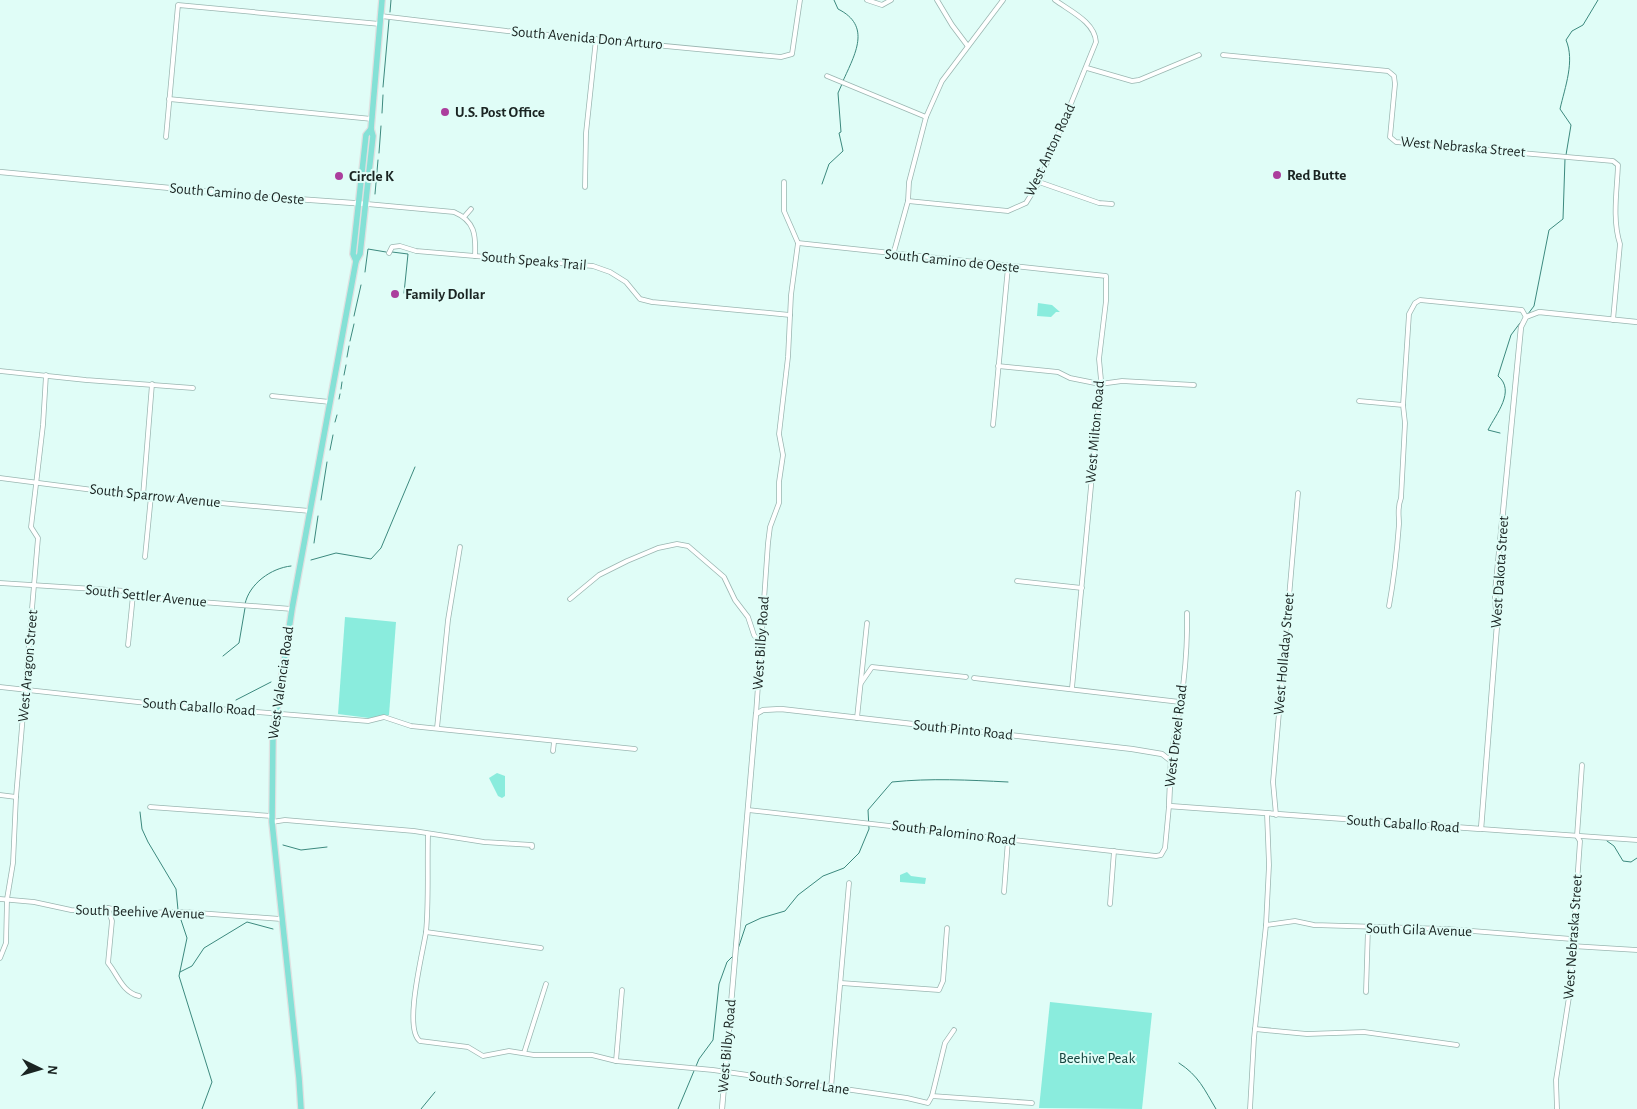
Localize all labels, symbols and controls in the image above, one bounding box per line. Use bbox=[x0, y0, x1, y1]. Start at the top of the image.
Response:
street label: South Avenida Don Arturo bbox=[511, 24, 663, 52]
street label: West Anton Road bbox=[1022, 101, 1078, 199]
place label: U.S. Post Office bbox=[455, 105, 545, 120]
marker: U.S. Post Office bbox=[439, 106, 451, 118]
street label: West Nebraska Street bbox=[1400, 134, 1526, 160]
place label: Red Butte bbox=[1287, 168, 1346, 183]
place label: Circle K bbox=[349, 169, 394, 184]
marker: Red Butte bbox=[1271, 169, 1283, 181]
marker: Circle K bbox=[333, 170, 345, 182]
street label: South Camino de Oeste bbox=[169, 181, 305, 207]
street label: South Camino de Oeste bbox=[884, 246, 1020, 276]
street label: South Speaks Trail bbox=[481, 249, 587, 273]
place label: Family Dollar bbox=[405, 287, 486, 302]
marker: Family Dollar bbox=[389, 288, 401, 300]
street label: West Milton Road bbox=[1083, 380, 1107, 484]
street label: South Sparrow Avenue bbox=[89, 482, 221, 510]
street label: West Dakota Street bbox=[1489, 515, 1511, 629]
street label: South Settler Avenue bbox=[85, 582, 207, 610]
street label: West Holladay Street bbox=[1271, 592, 1297, 716]
street label: West Bilby Road bbox=[750, 595, 772, 690]
street label: West Aragon Street bbox=[16, 609, 40, 723]
street label: West Valencia Road bbox=[266, 625, 296, 741]
street label: West Drexel Road bbox=[1162, 684, 1190, 788]
street label: South Caballo Road bbox=[142, 696, 256, 718]
street label: South Pinto Road bbox=[912, 717, 1014, 743]
street label: South Caballo Road bbox=[1346, 813, 1460, 835]
street label: South Palomino Road bbox=[891, 818, 1017, 848]
street label: West Nebraska Street bbox=[1561, 874, 1585, 1000]
street label: South Beehive Avenue bbox=[75, 902, 205, 922]
street label: South Gila Avenue bbox=[1366, 921, 1472, 939]
street label: West Bilby Road bbox=[715, 998, 739, 1094]
north arrow bbox=[15, 1044, 65, 1094]
park label: Beehive Peak bbox=[1059, 1051, 1135, 1066]
text: N bbox=[45, 1065, 59, 1076]
street label: South Sorrel Lane bbox=[748, 1069, 850, 1097]

